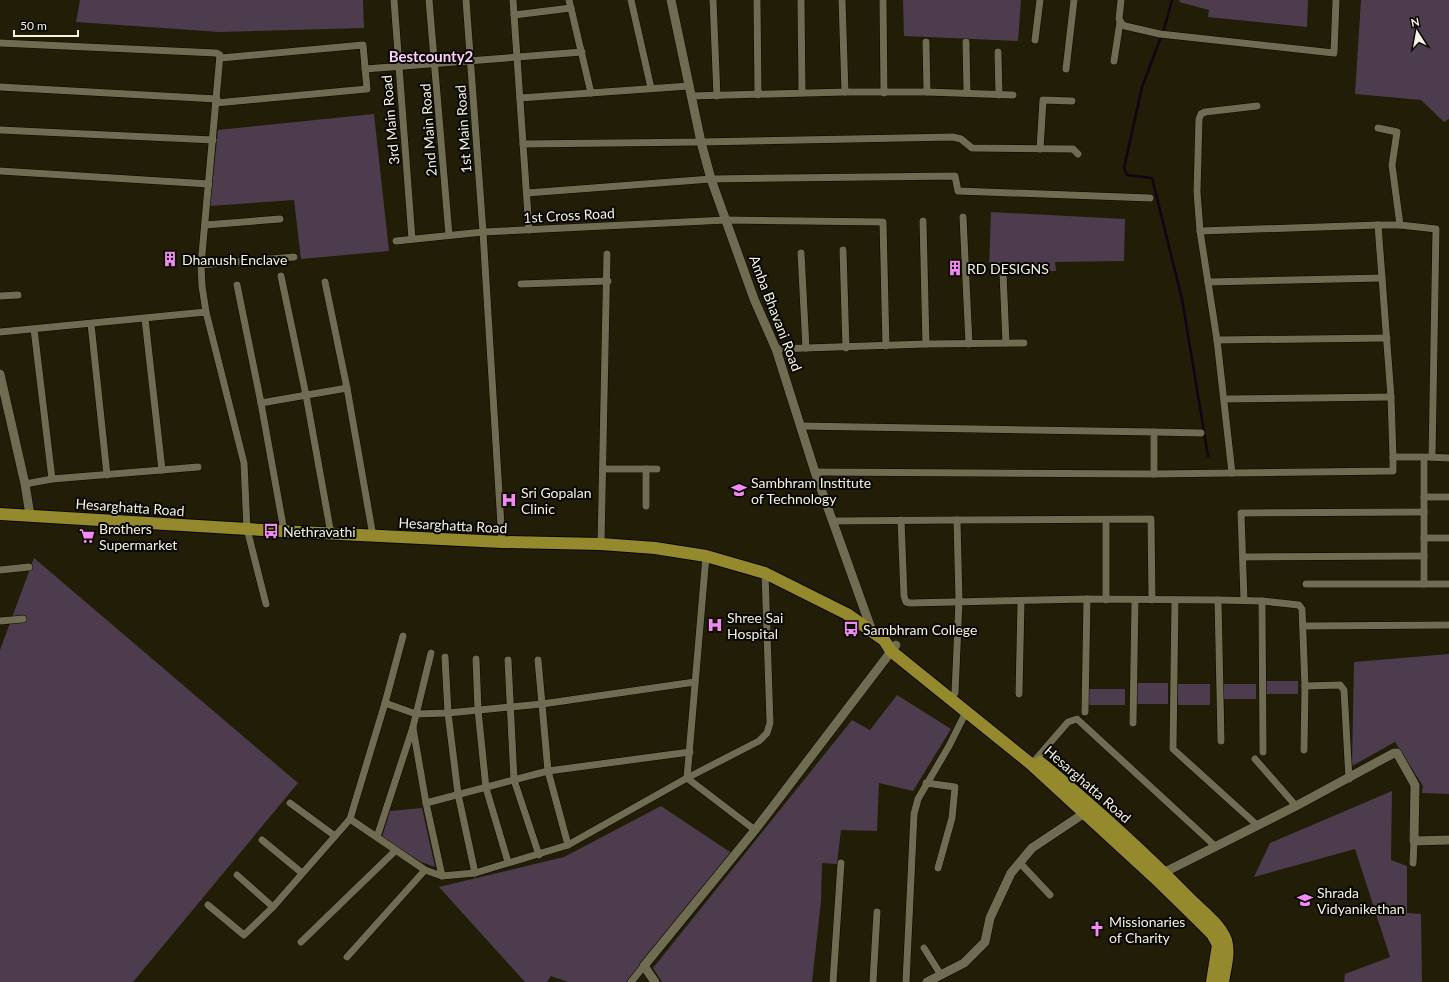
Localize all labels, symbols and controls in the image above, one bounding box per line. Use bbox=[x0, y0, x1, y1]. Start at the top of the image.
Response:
scale bar bbox=[14, 12, 78, 38]
north arrow bbox=[1397, 12, 1437, 52]
text: N bbox=[1410, 15, 1420, 29]
text: 50 m bbox=[20, 18, 47, 33]
district label: Bestcounty2 bbox=[389, 47, 474, 65]
street label: 3rd Main Road bbox=[378, 74, 402, 166]
street label: 2nd Main Road bbox=[416, 83, 440, 177]
street label: 1st Main Road bbox=[451, 84, 475, 174]
street label: 1st Cross Road bbox=[523, 204, 615, 226]
building icon: Dhanush Enclave bbox=[161, 250, 179, 268]
place label: Dhanush Enclave bbox=[182, 251, 287, 268]
street label: Amba Bhavani Road bbox=[746, 253, 806, 373]
building icon: RD DESIGNS bbox=[946, 259, 964, 277]
place label: RD DESIGNS bbox=[967, 260, 1049, 277]
place label: Sambhram Institute of Technology bbox=[751, 474, 871, 507]
school or university icon: Sambhram Institute of Technology bbox=[730, 481, 748, 499]
place label: Sri Gopalan Clinic bbox=[521, 484, 591, 517]
hospital icon: Sri Gopalan Clinic bbox=[500, 491, 518, 509]
street label: Hesarghatta Road bbox=[75, 495, 185, 519]
street label: Hesarghatta Road bbox=[398, 514, 508, 536]
place label: Brothers Supermarket bbox=[99, 520, 177, 553]
bus stop icon: Nethravathi bbox=[262, 522, 280, 540]
place label: Nethravathi bbox=[283, 523, 356, 540]
supermarket icon: Brothers Supermarket bbox=[78, 527, 96, 545]
place label: Shree Sai Hospital bbox=[727, 609, 783, 642]
hospital icon: Shree Sai Hospital bbox=[706, 616, 724, 634]
bus stop icon: Sambhram College bbox=[842, 620, 860, 638]
place label: Sambhram College bbox=[863, 621, 977, 638]
street label: Hesarghatta Road bbox=[1041, 742, 1135, 826]
place label: Shrada Vidyanikethan bbox=[1317, 884, 1405, 917]
school or university icon: Shrada Vidyanikethan bbox=[1296, 891, 1314, 909]
place label: Missionaries of Charity bbox=[1109, 913, 1185, 946]
church icon: Missionaries of Charity bbox=[1088, 920, 1106, 938]

